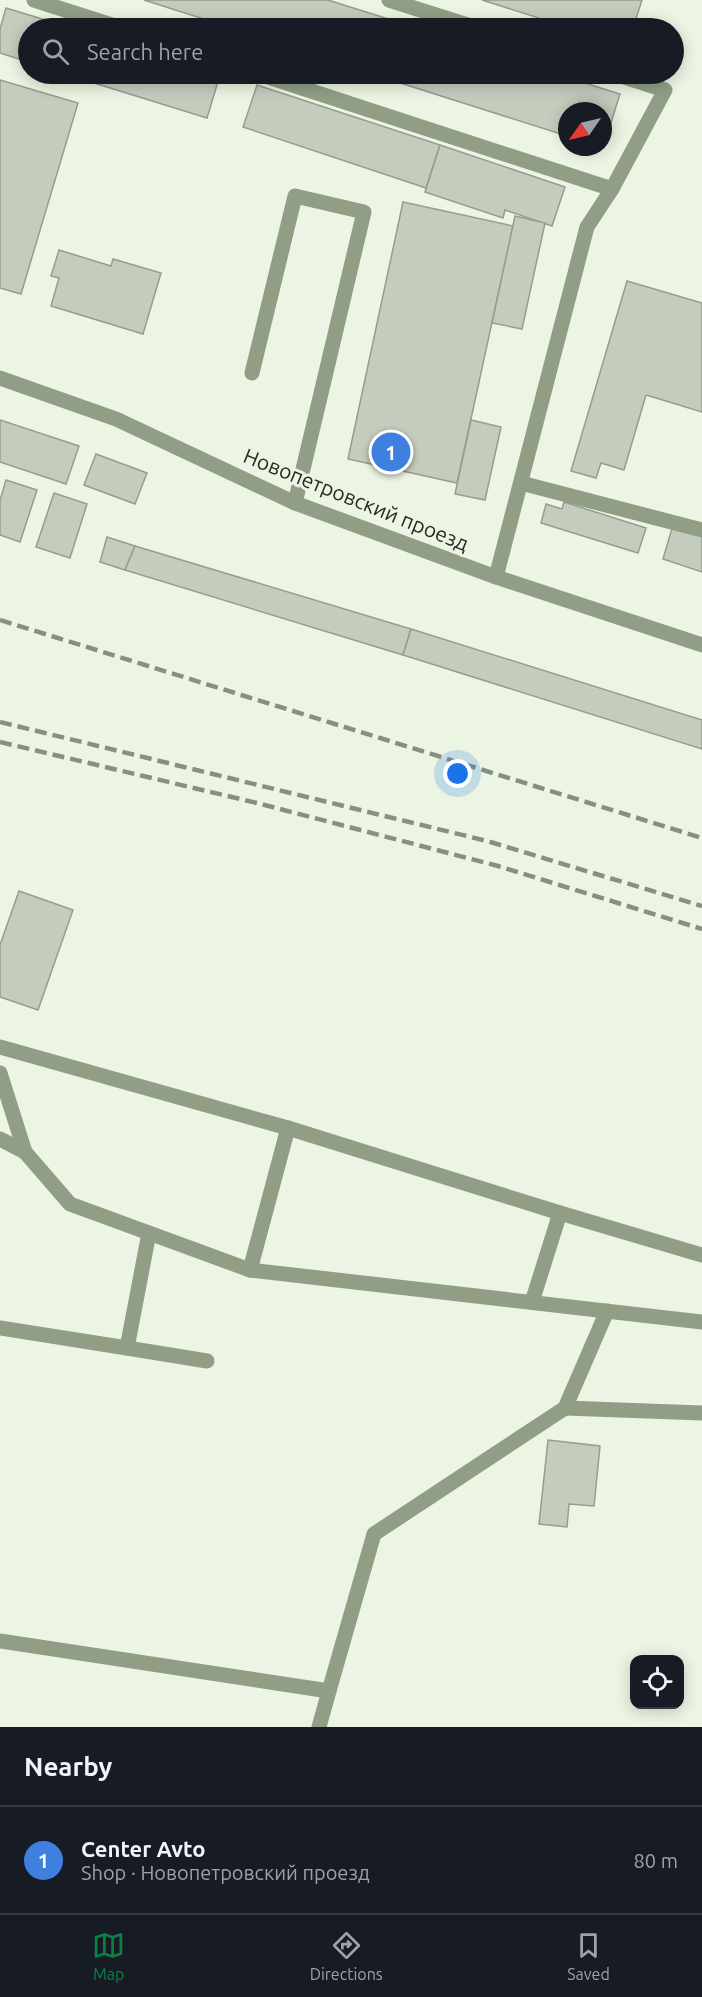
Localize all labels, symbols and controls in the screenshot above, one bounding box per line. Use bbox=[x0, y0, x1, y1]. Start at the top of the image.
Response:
search box bbox=[18, 18, 684, 84]
icon: search bbox=[39, 35, 72, 68]
text: Search here bbox=[87, 39, 203, 64]
north arrow bbox=[558, 102, 612, 156]
pin: 1 bbox=[372, 430, 410, 474]
street label: Новопетровский проезд bbox=[240, 443, 472, 555]
your location bbox=[443, 759, 472, 788]
map controls bbox=[630, 1655, 684, 1709]
button: locate bbox=[630, 1655, 684, 1709]
text: Nearby bbox=[24, 1752, 112, 1781]
text: Center Avto bbox=[81, 1836, 205, 1861]
text: 1 bbox=[38, 1849, 49, 1872]
text: 80 m bbox=[634, 1849, 678, 1872]
text: Shop · Новопетровский проезд bbox=[81, 1861, 370, 1884]
tab: Map bbox=[92, 1929, 125, 1983]
tab: Directions bbox=[310, 1929, 383, 1983]
tab: Saved bbox=[567, 1929, 610, 1983]

